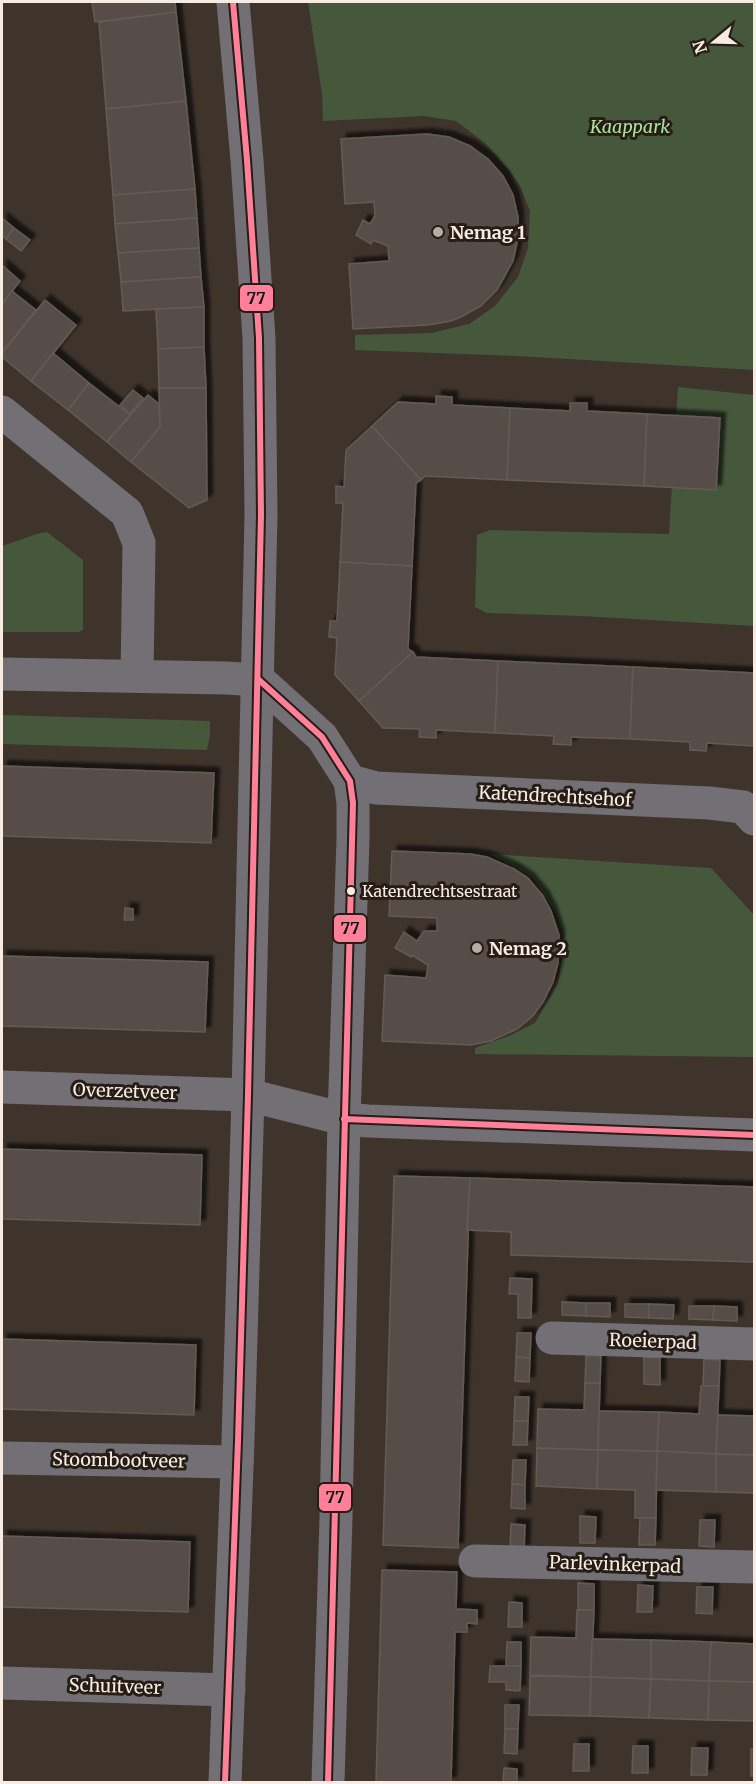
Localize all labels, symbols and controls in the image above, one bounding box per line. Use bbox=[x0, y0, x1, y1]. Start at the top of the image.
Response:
north arrow bbox=[684, 12, 744, 72]
text: N bbox=[688, 37, 711, 56]
park label: Kaappark bbox=[589, 115, 670, 138]
place label: Nemag 1 bbox=[450, 221, 526, 244]
marker: Nemag 1 bbox=[431, 225, 445, 239]
line badge: 77 bbox=[239, 284, 274, 312]
text: 77 bbox=[247, 288, 266, 308]
street label: Katendrechtsehof bbox=[478, 781, 633, 812]
place label: Katendrechtsestraat bbox=[362, 881, 518, 901]
marker: Katendrechtsestraat bbox=[345, 885, 357, 897]
line badge: 77 bbox=[333, 914, 367, 943]
text: 77 bbox=[341, 918, 360, 938]
place label: Nemag 2 bbox=[489, 937, 567, 960]
marker: Nemag 2 bbox=[470, 941, 484, 955]
street label: Overzetveer bbox=[72, 1078, 178, 1104]
street label: Roeierpad bbox=[609, 1328, 697, 1354]
street label: Stoombootveer bbox=[52, 1447, 186, 1473]
line badge: 77 bbox=[318, 1483, 352, 1512]
text: 77 bbox=[326, 1487, 345, 1507]
street label: Parlevinkerpad bbox=[549, 1550, 682, 1578]
street label: Schuitveer bbox=[68, 1673, 162, 1699]

